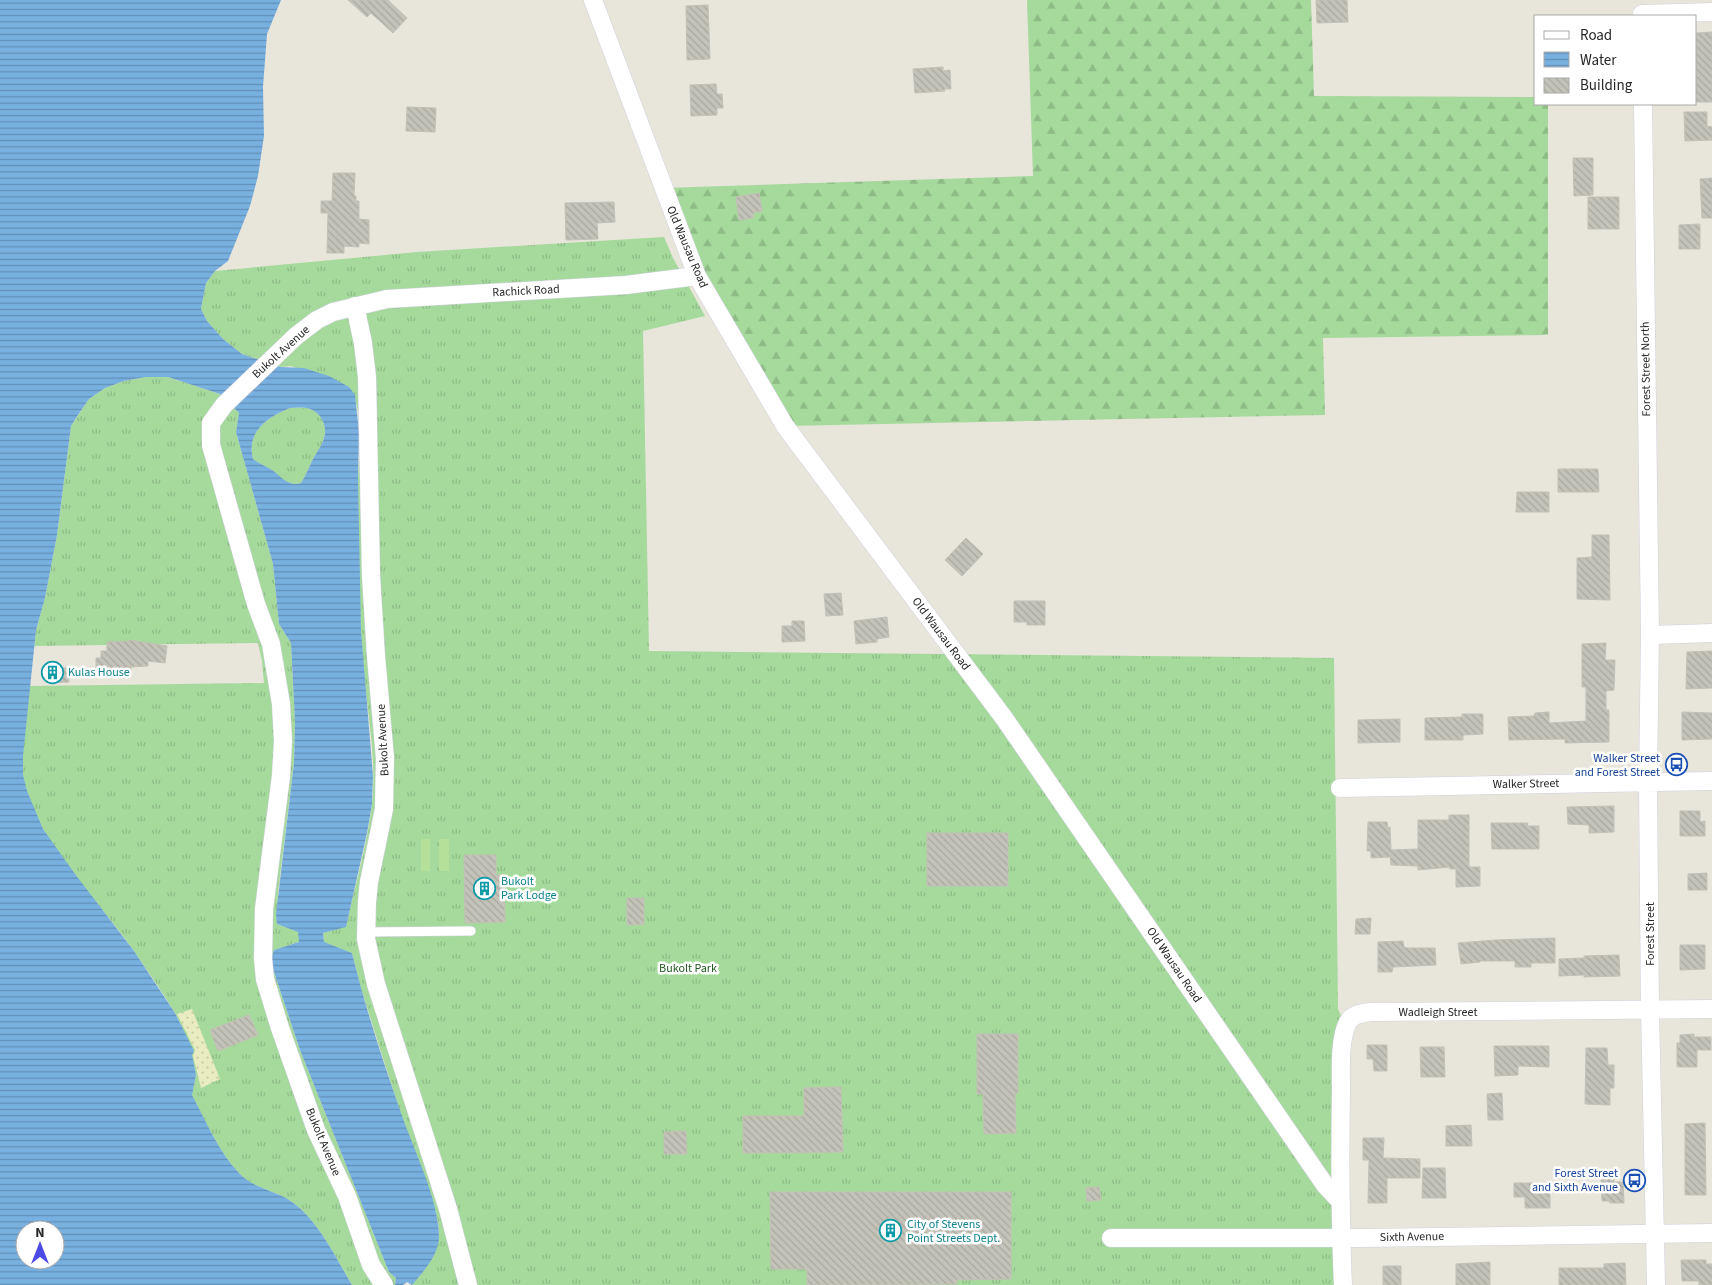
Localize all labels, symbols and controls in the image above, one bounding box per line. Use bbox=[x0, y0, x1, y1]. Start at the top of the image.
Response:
legend bbox=[1534, 15, 1697, 105]
text: Road bbox=[1580, 25, 1612, 46]
text: Water bbox=[1580, 50, 1617, 71]
text: Building bbox=[1580, 75, 1633, 96]
street label: Old Wausau Road bbox=[662, 203, 712, 291]
street label: Rachick Road bbox=[492, 281, 560, 301]
street label: Bukolt Avenue bbox=[248, 321, 314, 383]
street label: Forest Street North bbox=[1637, 321, 1655, 417]
street label: Old Wausau Road bbox=[908, 594, 974, 674]
building icon: Kulas House bbox=[40, 660, 64, 684]
place label: Kulas House bbox=[68, 664, 130, 681]
street label: Bukolt Avenue bbox=[373, 703, 393, 777]
place label: Walker Street and Forest Street bbox=[1575, 750, 1660, 781]
bus stop icon: Walker Street and Forest Street bbox=[1664, 753, 1688, 777]
street label: Walker Street bbox=[1493, 775, 1559, 793]
place label: Bukolt Park Lodge bbox=[501, 873, 557, 904]
building icon: Bukolt Park Lodge bbox=[473, 876, 497, 900]
street label: Forest Street bbox=[1642, 902, 1659, 966]
street label: Old Wausau Road bbox=[1142, 924, 1206, 1006]
park label: Bukolt Park bbox=[659, 960, 717, 977]
street label: Wadleigh Street bbox=[1399, 1004, 1477, 1021]
street label: Bukolt Avenue bbox=[301, 1105, 345, 1179]
place label: Forest Street and Sixth Avenue bbox=[1532, 1165, 1618, 1196]
bus stop icon: Forest Street and Sixth Avenue bbox=[1622, 1168, 1646, 1192]
place label: City of Stevens Point Streets Dept. bbox=[907, 1216, 1000, 1247]
building icon: City of Stevens Point Streets Dept. bbox=[879, 1219, 903, 1243]
north arrow bbox=[15, 1220, 65, 1270]
text: N bbox=[35, 1223, 45, 1243]
street label: Sixth Avenue bbox=[1380, 1228, 1444, 1246]

